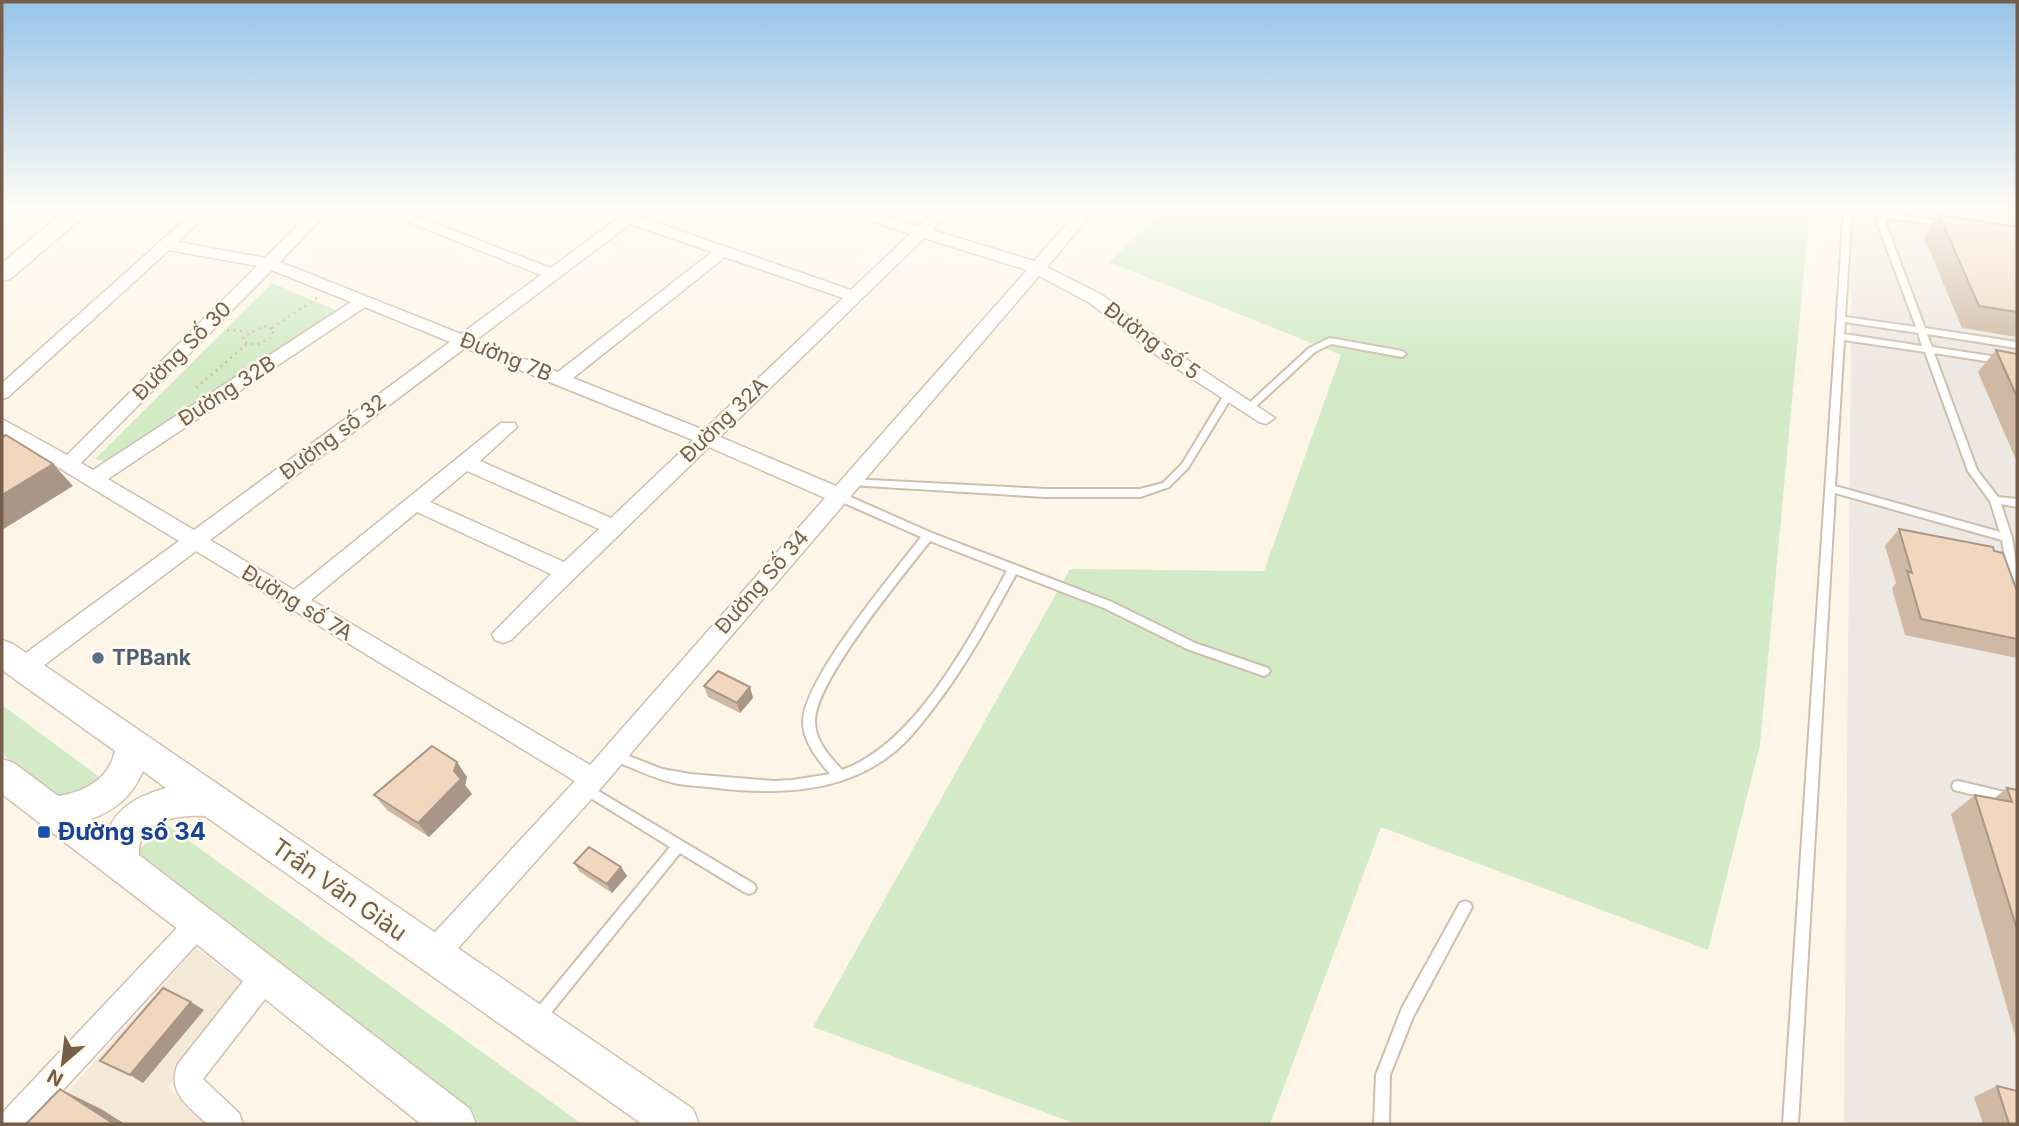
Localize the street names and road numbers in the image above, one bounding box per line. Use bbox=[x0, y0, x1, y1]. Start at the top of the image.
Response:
street label: Đường Số 30 bbox=[127, 296, 236, 405]
street label: Đường số 5 bbox=[1099, 296, 1205, 385]
street label: Đường 7B bbox=[457, 327, 556, 386]
street label: Đường 32B bbox=[173, 350, 280, 431]
street label: Đường 32A bbox=[675, 372, 772, 467]
street label: Đường số 32 bbox=[275, 389, 391, 485]
street label: Đường Số 34 bbox=[710, 525, 814, 639]
street label: Đường số 7A bbox=[237, 560, 357, 645]
street label: Trần Văn Giàu bbox=[266, 832, 413, 947]

